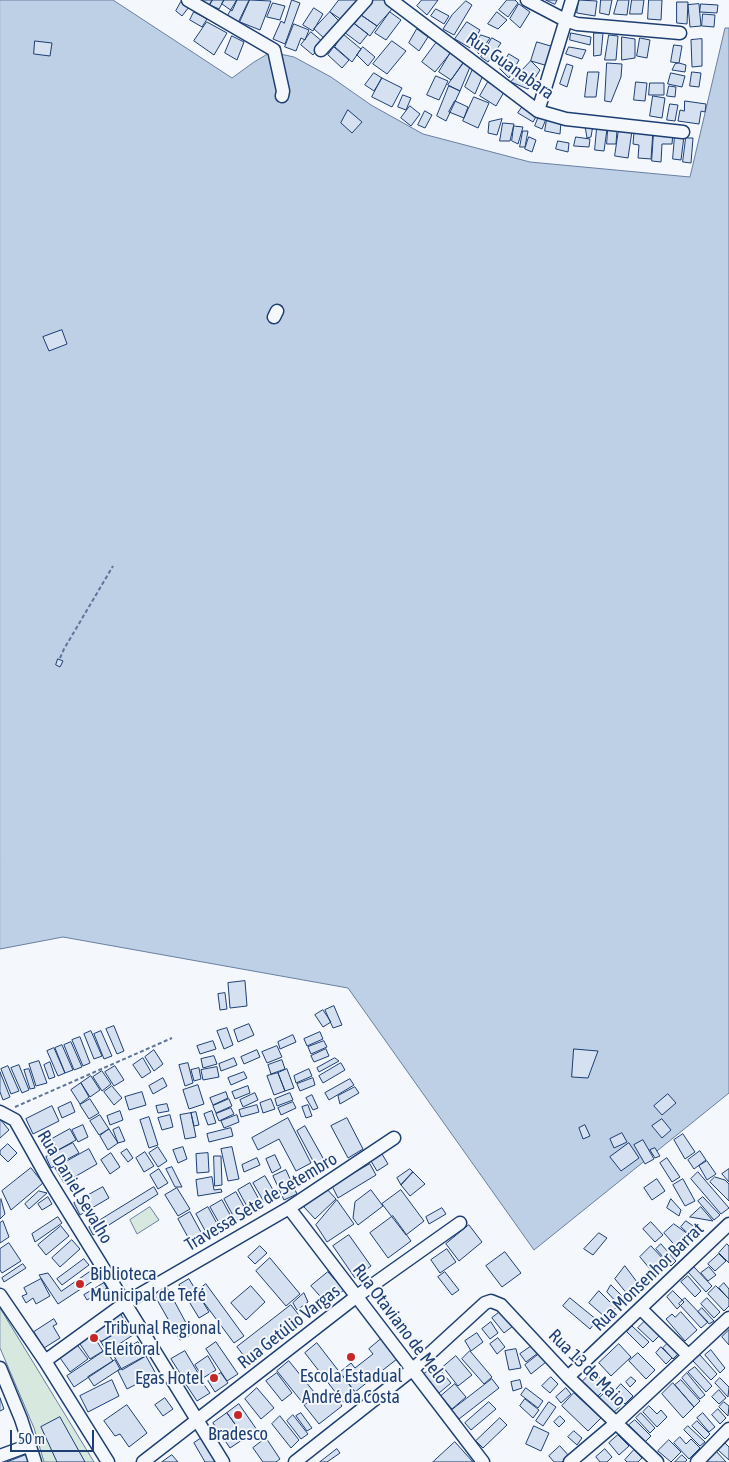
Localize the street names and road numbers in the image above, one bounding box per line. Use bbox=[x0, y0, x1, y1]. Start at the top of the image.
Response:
street label: Rua Guanabara bbox=[462, 28, 558, 104]
street label: Rua Daniel Sevalho bbox=[33, 1126, 117, 1248]
street label: Travessa Sete de Setembro bbox=[181, 1148, 341, 1256]
street label: Rua Monsenhor Barrat bbox=[588, 1218, 708, 1336]
street label: Rua Otaviano de Melo bbox=[348, 1260, 452, 1388]
street label: Rua Getúlio Vargas bbox=[234, 1280, 344, 1374]
street label: Rua 13 de Maio bbox=[544, 1325, 630, 1411]

